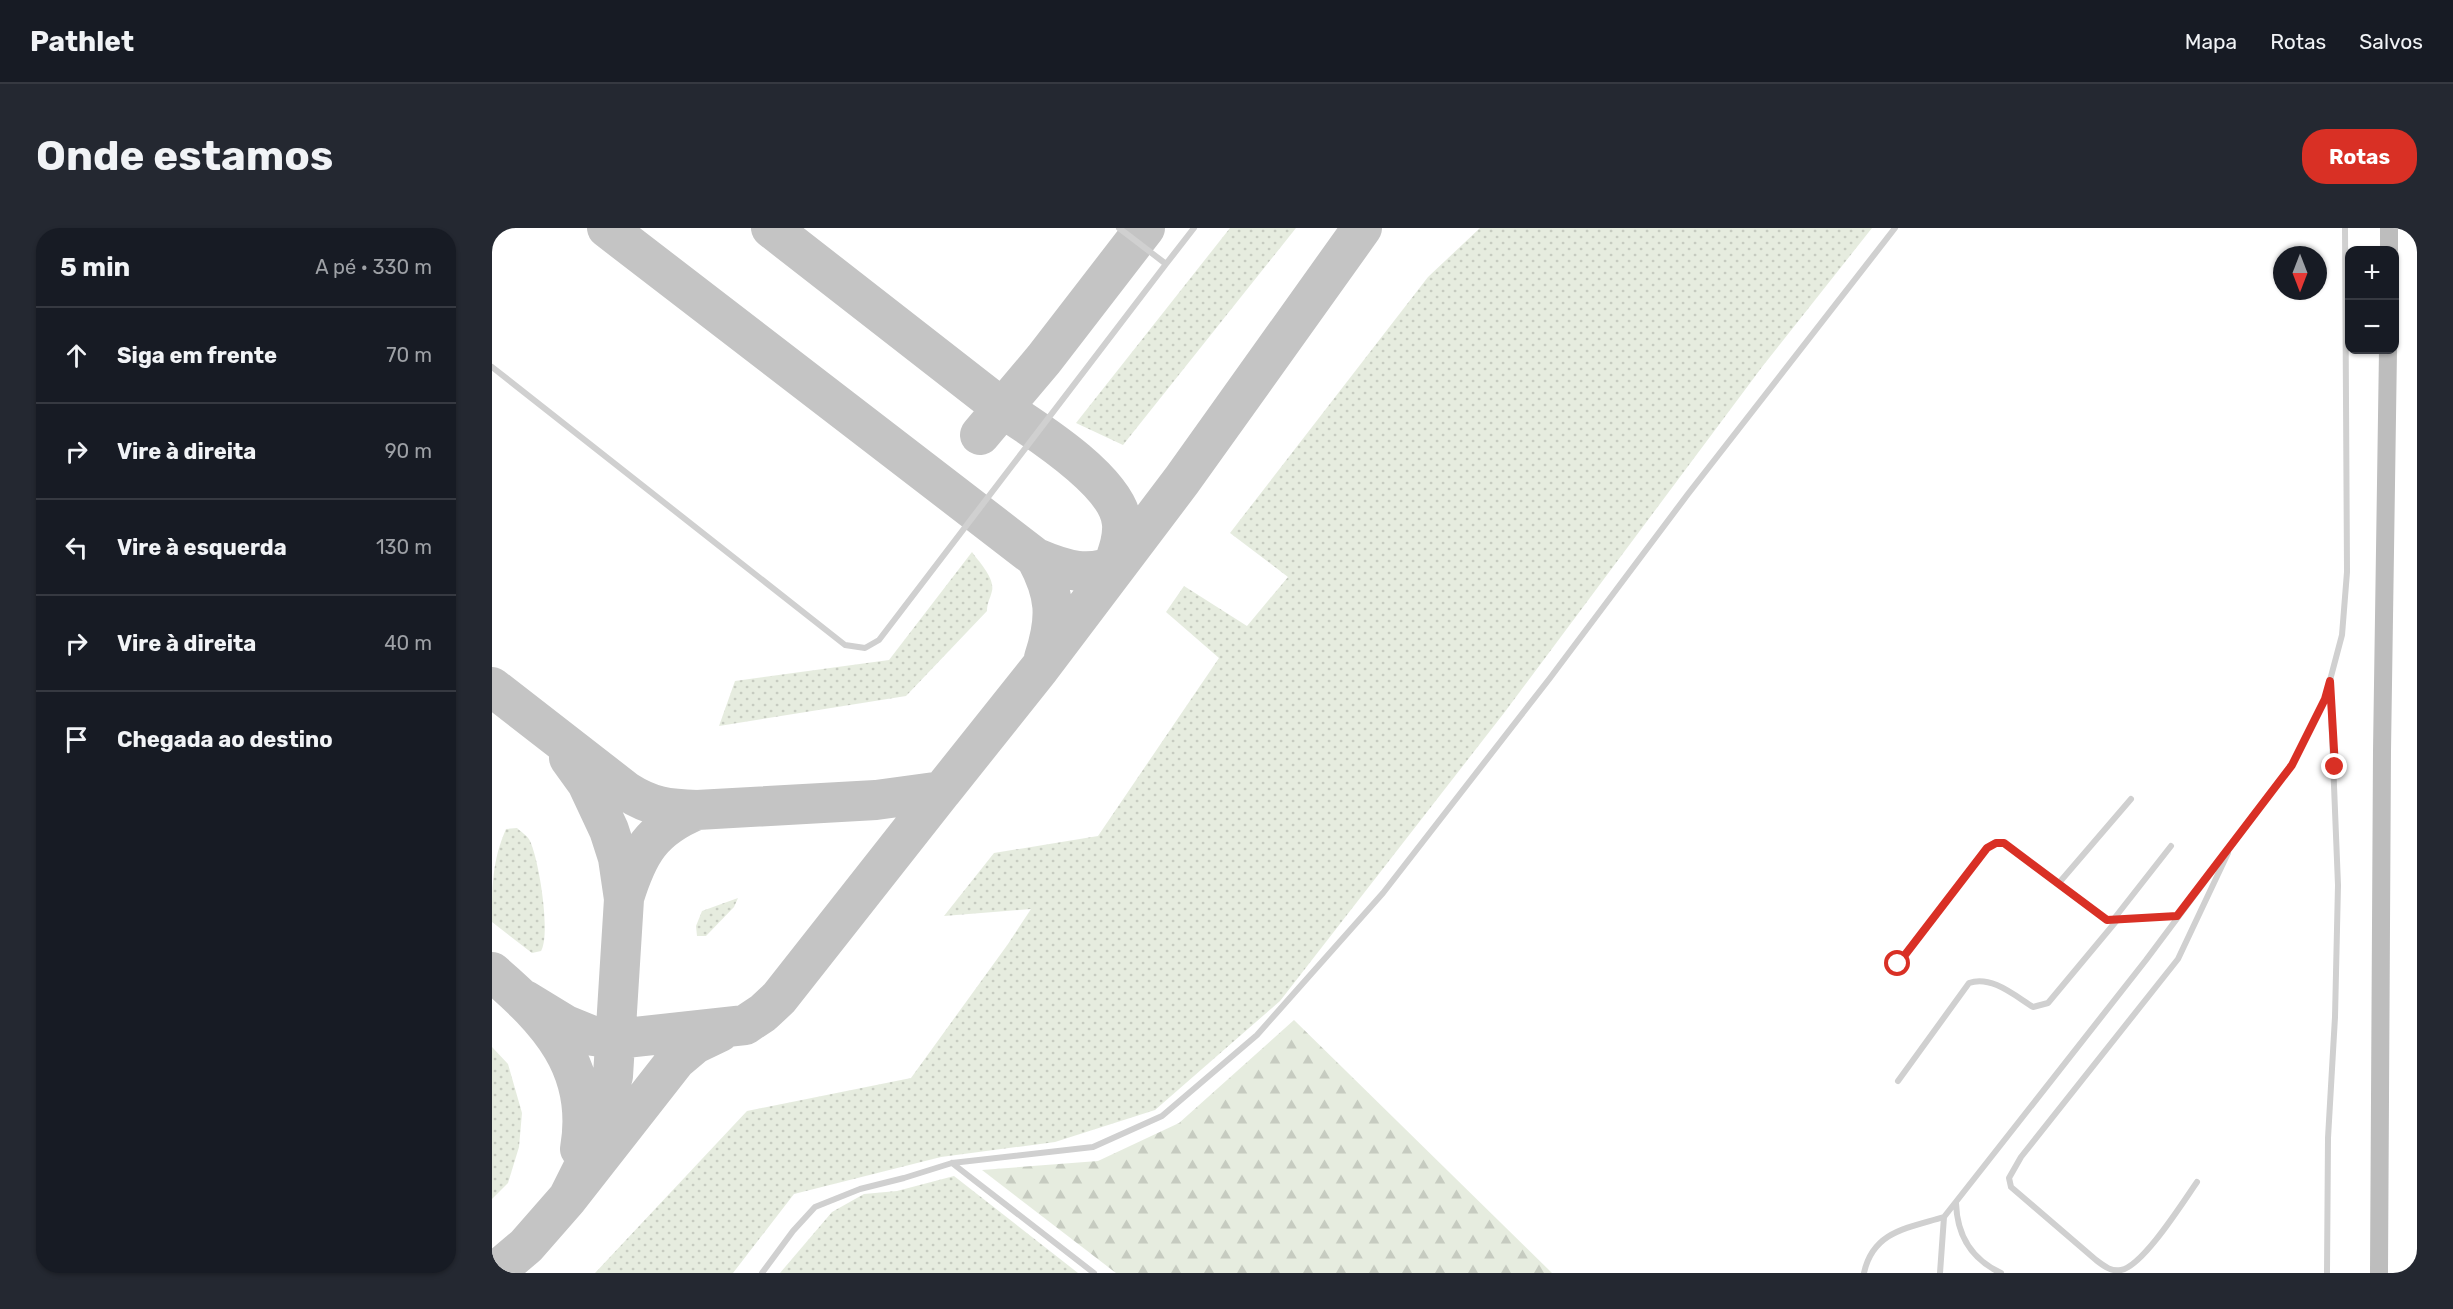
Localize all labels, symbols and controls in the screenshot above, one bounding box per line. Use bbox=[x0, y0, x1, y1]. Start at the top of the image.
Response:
text: Pathlet bbox=[30, 25, 134, 58]
text: Mapa bbox=[2185, 29, 2237, 54]
text: Rotas bbox=[2270, 29, 2326, 54]
text: Salvos bbox=[2359, 29, 2423, 54]
button: Rotas bbox=[2302, 129, 2417, 184]
text: Onde estamos bbox=[36, 131, 333, 181]
north arrow bbox=[2273, 246, 2327, 300]
map controls bbox=[2345, 246, 2399, 354]
button: + bbox=[2345, 246, 2399, 300]
text: 5 min bbox=[60, 252, 130, 283]
text: A pé · 330 m bbox=[315, 255, 432, 279]
button: − bbox=[2345, 300, 2399, 354]
icon: ahead bbox=[60, 339, 93, 372]
text: Siga em frente bbox=[117, 342, 277, 369]
text: 70 m bbox=[386, 343, 432, 367]
icon: right bbox=[60, 435, 93, 468]
text: Vire à direita bbox=[117, 438, 256, 465]
text: 90 m bbox=[385, 439, 432, 463]
icon: left bbox=[60, 531, 93, 564]
text: Vire à esquerda bbox=[117, 534, 287, 561]
text: 130 m bbox=[376, 535, 432, 559]
icon: right bbox=[60, 627, 93, 660]
text: Vire à direita bbox=[117, 630, 256, 657]
text: 40 m bbox=[384, 631, 432, 655]
icon: arrive bbox=[60, 723, 93, 756]
text: Chegada ao destino bbox=[117, 726, 333, 753]
route end bbox=[2321, 753, 2347, 779]
route start bbox=[1884, 950, 1910, 976]

